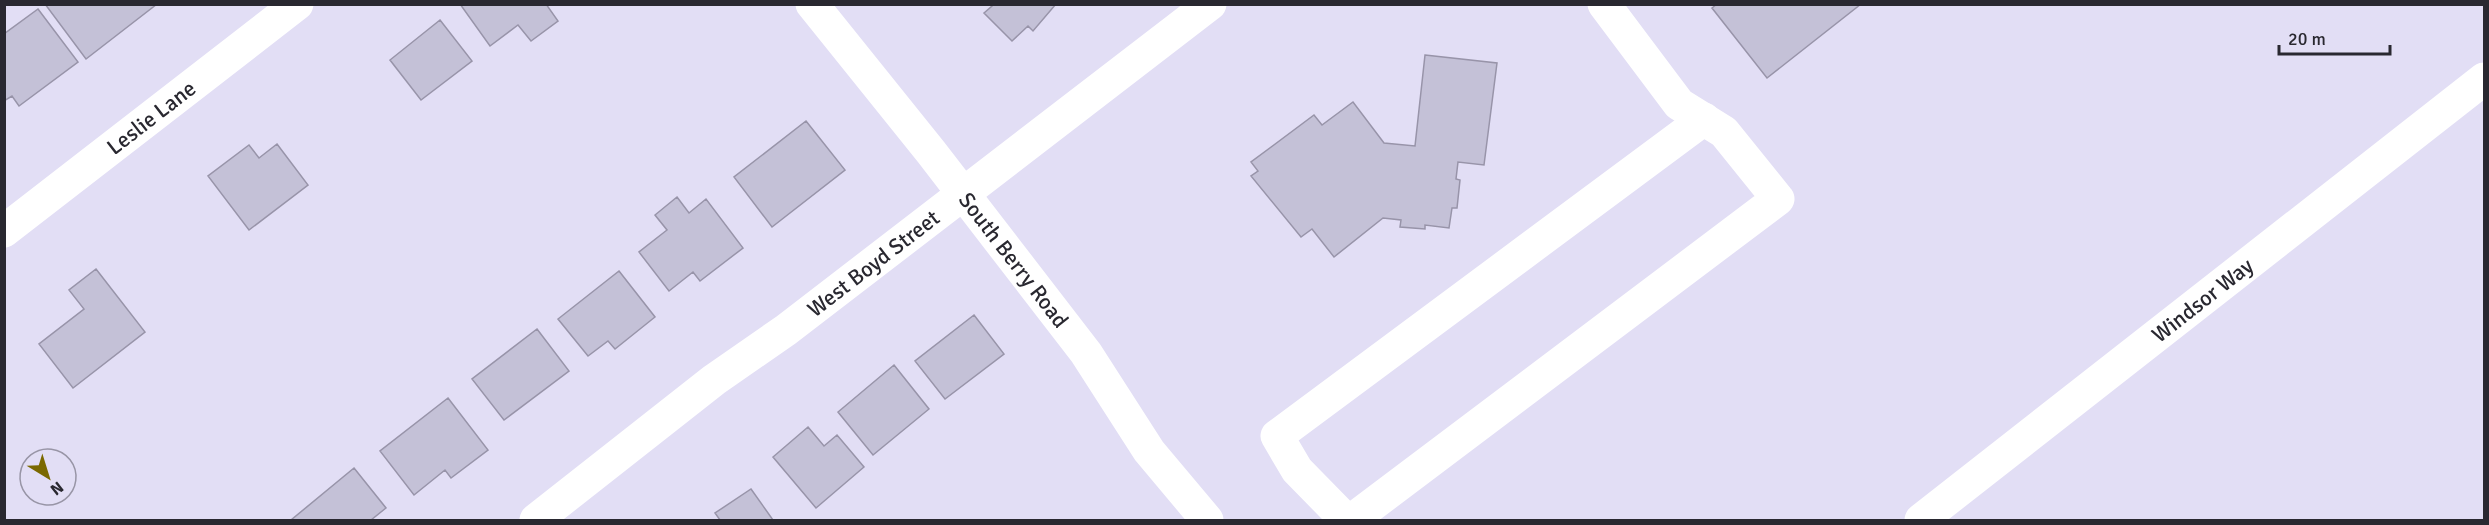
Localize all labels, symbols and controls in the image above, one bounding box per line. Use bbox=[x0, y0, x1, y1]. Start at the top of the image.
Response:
scale bar bbox=[2279, 18, 2390, 56]
text: 20 m bbox=[2288, 28, 2326, 50]
street label: Leslie Lane bbox=[101, 75, 201, 160]
street label: South Berry Road bbox=[953, 187, 1074, 333]
street label: West Boyd Street bbox=[802, 204, 945, 323]
street label: Windsor Way bbox=[2146, 252, 2259, 348]
north arrow bbox=[18, 447, 78, 507]
text: N bbox=[46, 477, 67, 499]

